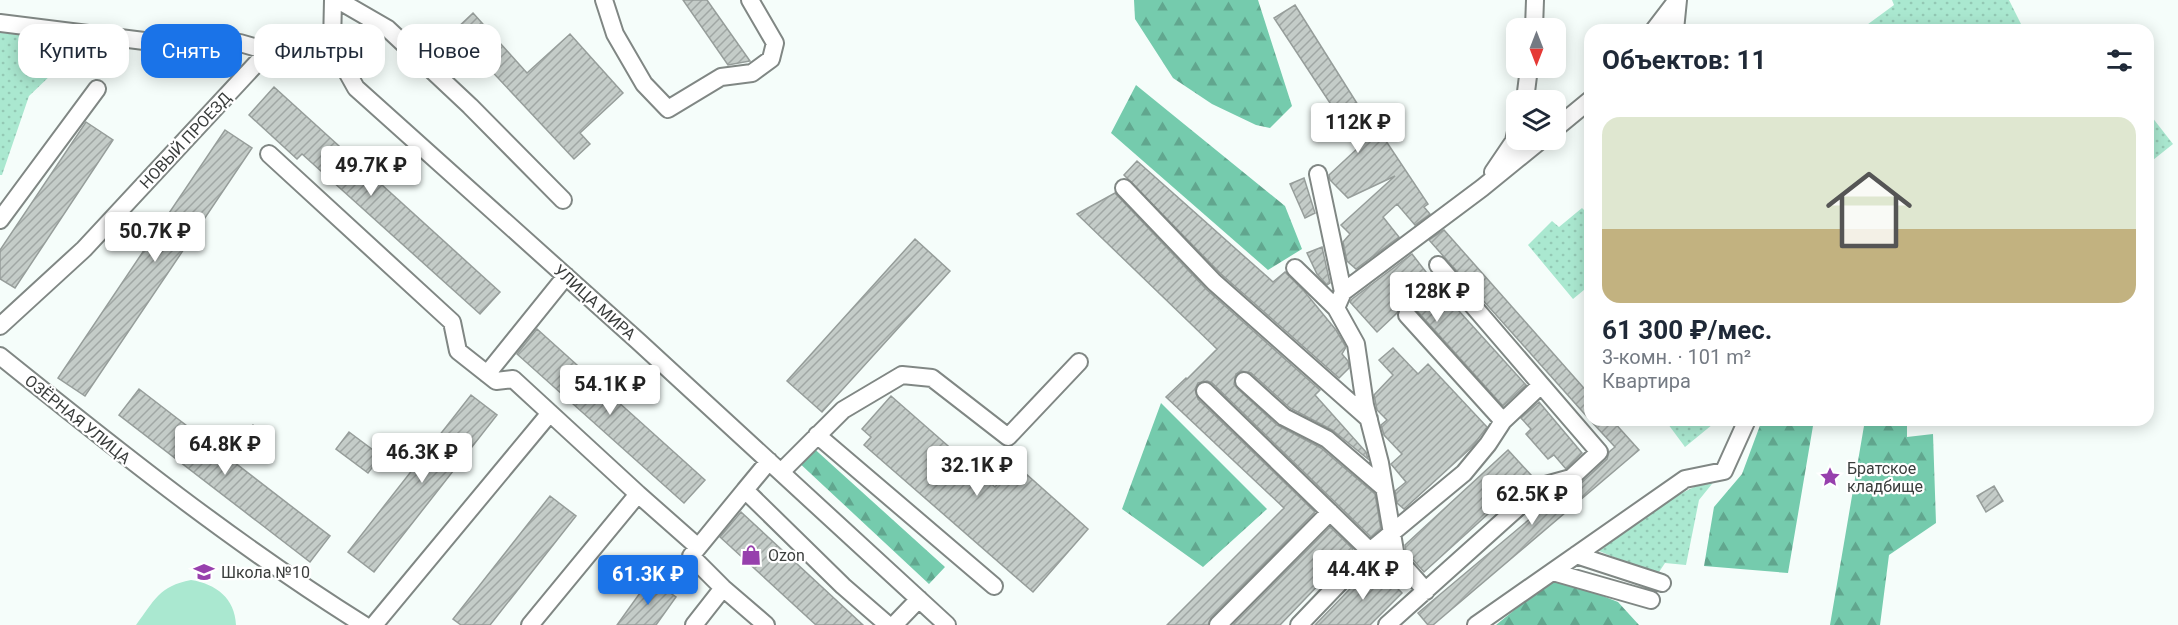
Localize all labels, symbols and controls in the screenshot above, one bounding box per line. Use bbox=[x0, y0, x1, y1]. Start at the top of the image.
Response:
north arrow bbox=[1506, 18, 1566, 78]
map controls bbox=[1506, 18, 1566, 150]
chip: Купить bbox=[18, 24, 129, 78]
chip: Снять bbox=[141, 24, 242, 78]
chip: Фильтры bbox=[254, 24, 385, 78]
chip: Новое bbox=[397, 24, 501, 78]
icon: filters bbox=[2103, 44, 2136, 77]
text: Объектов: 11 bbox=[1602, 45, 1766, 75]
street label: НОВЫЙ ПРОЕЗД bbox=[136, 88, 235, 192]
button: layers bbox=[1506, 90, 1566, 150]
pin: 112K ₽ bbox=[1309, 103, 1407, 154]
text: 112K ₽ bbox=[1325, 110, 1391, 134]
pin: 49.7K ₽ bbox=[316, 146, 426, 197]
text: 49.7K ₽ bbox=[335, 153, 407, 177]
icon: home bbox=[1815, 156, 1923, 264]
pin: 50.7K ₽ bbox=[100, 212, 210, 263]
text: 50.7K ₽ bbox=[119, 219, 191, 243]
street label: УЛИЦА МИРА bbox=[550, 261, 640, 344]
pin: 128K ₽ bbox=[1388, 272, 1486, 323]
text: 128K ₽ bbox=[1404, 279, 1470, 303]
text: 61 300 ₽/мес. bbox=[1602, 315, 1772, 345]
text: 3-комн. · 101 m² bbox=[1602, 345, 1751, 369]
pin: 54.1K ₽ bbox=[555, 365, 665, 416]
text: Квартира bbox=[1602, 369, 1691, 393]
street label: ОЗЁРНАЯ УЛИЦА bbox=[21, 371, 135, 468]
text: 54.1K ₽ bbox=[574, 372, 646, 396]
pin: 64.8K ₽ bbox=[170, 425, 280, 476]
text: 64.8K ₽ bbox=[189, 432, 261, 456]
pin: 46.3K ₽ bbox=[367, 433, 477, 484]
text: 46.3K ₽ bbox=[386, 440, 458, 464]
pin: 32.1K ₽ bbox=[922, 446, 1032, 497]
text: 32.1K ₽ bbox=[941, 453, 1013, 477]
place label: Братское кладбище bbox=[1847, 459, 1923, 496]
place icon: Братское кладбище bbox=[1818, 465, 1842, 489]
pin: 62.5K ₽ bbox=[1477, 475, 1587, 526]
text: 62.5K ₽ bbox=[1496, 482, 1568, 506]
shop icon: Ozon bbox=[739, 543, 763, 567]
place label: Ozon bbox=[768, 546, 805, 565]
pin: 44.4K ₽ bbox=[1308, 550, 1418, 601]
pin: 61.3K ₽ bbox=[593, 555, 703, 606]
text: 44.4K ₽ bbox=[1327, 557, 1399, 581]
school or university icon: Школа №10 bbox=[192, 560, 216, 584]
text: 61.3K ₽ bbox=[612, 562, 684, 586]
place label: Школа №10 bbox=[221, 563, 310, 582]

